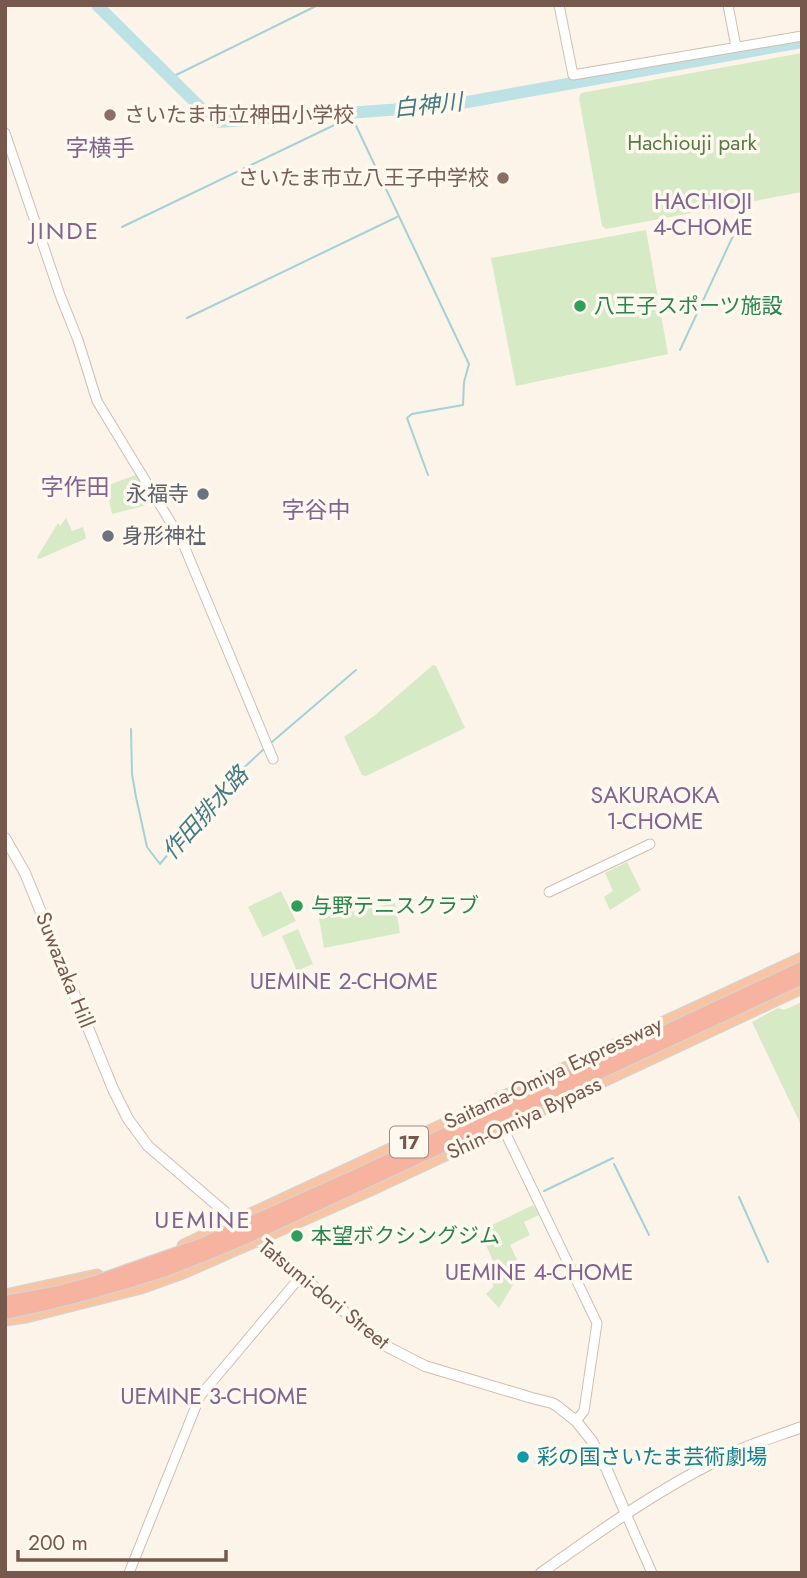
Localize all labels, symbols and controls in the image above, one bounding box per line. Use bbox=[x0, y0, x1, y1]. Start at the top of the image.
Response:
water label: 白神川 bbox=[392, 84, 467, 126]
place label: さいたま市立神田小学校 bbox=[124, 100, 354, 130]
marker: さいたま市立神田小学校 bbox=[102, 107, 118, 123]
park label: Hachiouji park bbox=[627, 128, 758, 158]
district label: 字横手 bbox=[66, 131, 135, 165]
place label: さいたま市立八王子中学校 bbox=[238, 163, 489, 193]
marker: さいたま市立八王子中学校 bbox=[495, 170, 511, 186]
district label: HACHIOJI 4-CHOME bbox=[653, 184, 753, 244]
district label: JINDE bbox=[27, 213, 100, 248]
place label: 八王子スポーツ施設 bbox=[594, 291, 783, 321]
marker: 八王子スポーツ施設 bbox=[572, 298, 588, 314]
district label: 字作田 bbox=[41, 470, 110, 504]
place label: 永福寺 bbox=[126, 479, 189, 509]
marker: 永福寺 bbox=[195, 486, 211, 502]
district label: 字谷中 bbox=[282, 493, 351, 527]
place label: 身形神社 bbox=[122, 521, 206, 551]
marker: 身形神社 bbox=[100, 528, 116, 544]
water label: 作田排水路 bbox=[154, 757, 257, 867]
district label: SAKURAOKA 1-CHOME bbox=[591, 778, 720, 838]
place label: 与野テニスクラブ bbox=[311, 891, 479, 921]
marker: 与野テニスクラブ bbox=[289, 898, 305, 914]
street label: Suwazaka Hill bbox=[28, 908, 102, 1032]
district label: UEMINE 2-CHOME bbox=[250, 964, 438, 998]
street label: Saitama-Omiya Expressway bbox=[439, 1009, 668, 1137]
street label: Shin-Omiya Bypass bbox=[442, 1069, 606, 1167]
road number: 17 bbox=[390, 1126, 428, 1158]
district label: UEMINE bbox=[154, 1202, 252, 1237]
place label: 本望ボクシングジム bbox=[311, 1221, 500, 1251]
marker: 本望ボクシングジム bbox=[289, 1228, 305, 1244]
street label: Tatsumi-dori Street bbox=[252, 1232, 396, 1356]
district label: UEMINE 4-CHOME bbox=[445, 1255, 633, 1289]
district label: UEMINE 3-CHOME bbox=[120, 1379, 308, 1413]
place label: 彩の国さいたま芸術劇場 bbox=[537, 1442, 767, 1472]
marker: 彩の国さいたま芸術劇場 bbox=[515, 1449, 531, 1465]
scale bar bbox=[18, 1518, 226, 1562]
text: 200 m bbox=[28, 1528, 88, 1558]

